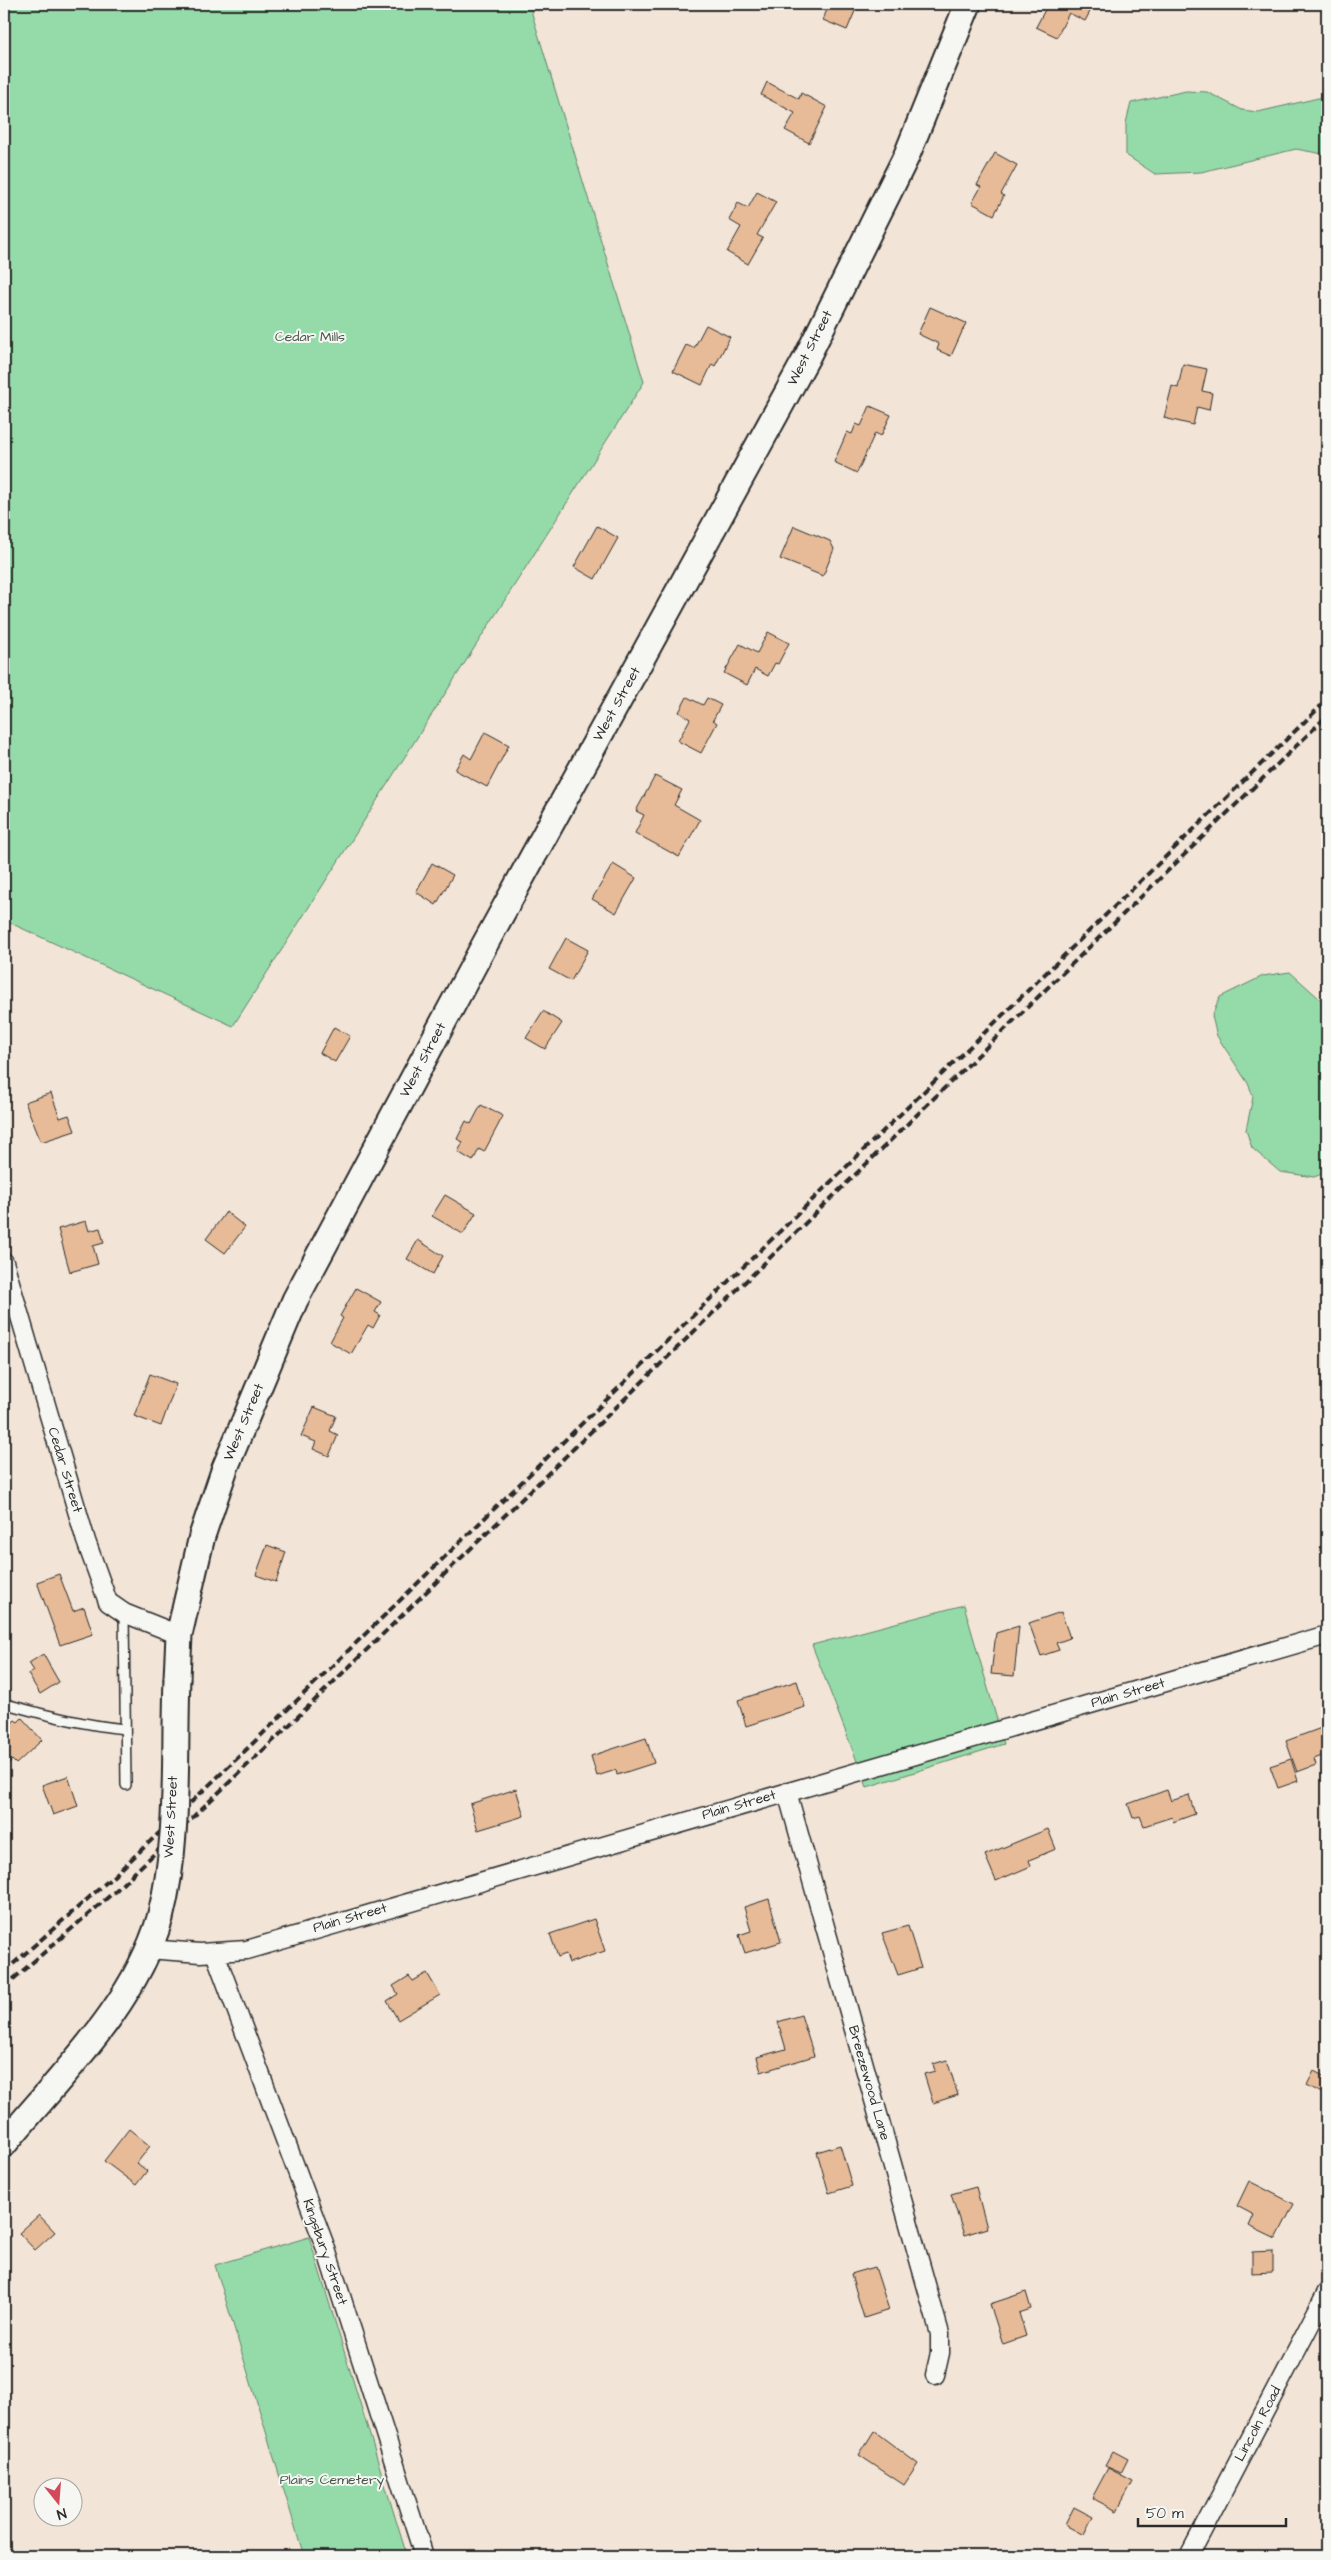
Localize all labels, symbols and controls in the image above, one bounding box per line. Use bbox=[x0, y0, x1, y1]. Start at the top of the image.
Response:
street label: West Street bbox=[782, 307, 838, 389]
park label: Cedar Mills bbox=[275, 327, 345, 347]
street label: West Street bbox=[588, 663, 646, 745]
street label: West Street bbox=[395, 1019, 451, 1101]
street label: West Street bbox=[219, 1380, 269, 1464]
street label: Cedar Street bbox=[43, 1425, 88, 1515]
street label: Plain Street bbox=[1089, 1673, 1168, 1713]
street label: West Street bbox=[159, 1775, 183, 1859]
street label: Plain Street bbox=[700, 1785, 779, 1825]
street label: Plain Street bbox=[311, 1898, 390, 1938]
street label: Breezewood Lane bbox=[843, 2023, 895, 2143]
street label: Kingsbury Street bbox=[297, 2196, 353, 2308]
street label: Lincoln Road bbox=[1230, 2383, 1286, 2465]
park label: Plains Cemetery bbox=[280, 2470, 385, 2490]
north arrow bbox=[32, 2478, 82, 2528]
scale bar bbox=[1138, 2495, 1286, 2527]
text: N bbox=[54, 2503, 69, 2524]
text: 50 m bbox=[1146, 2503, 1184, 2524]

